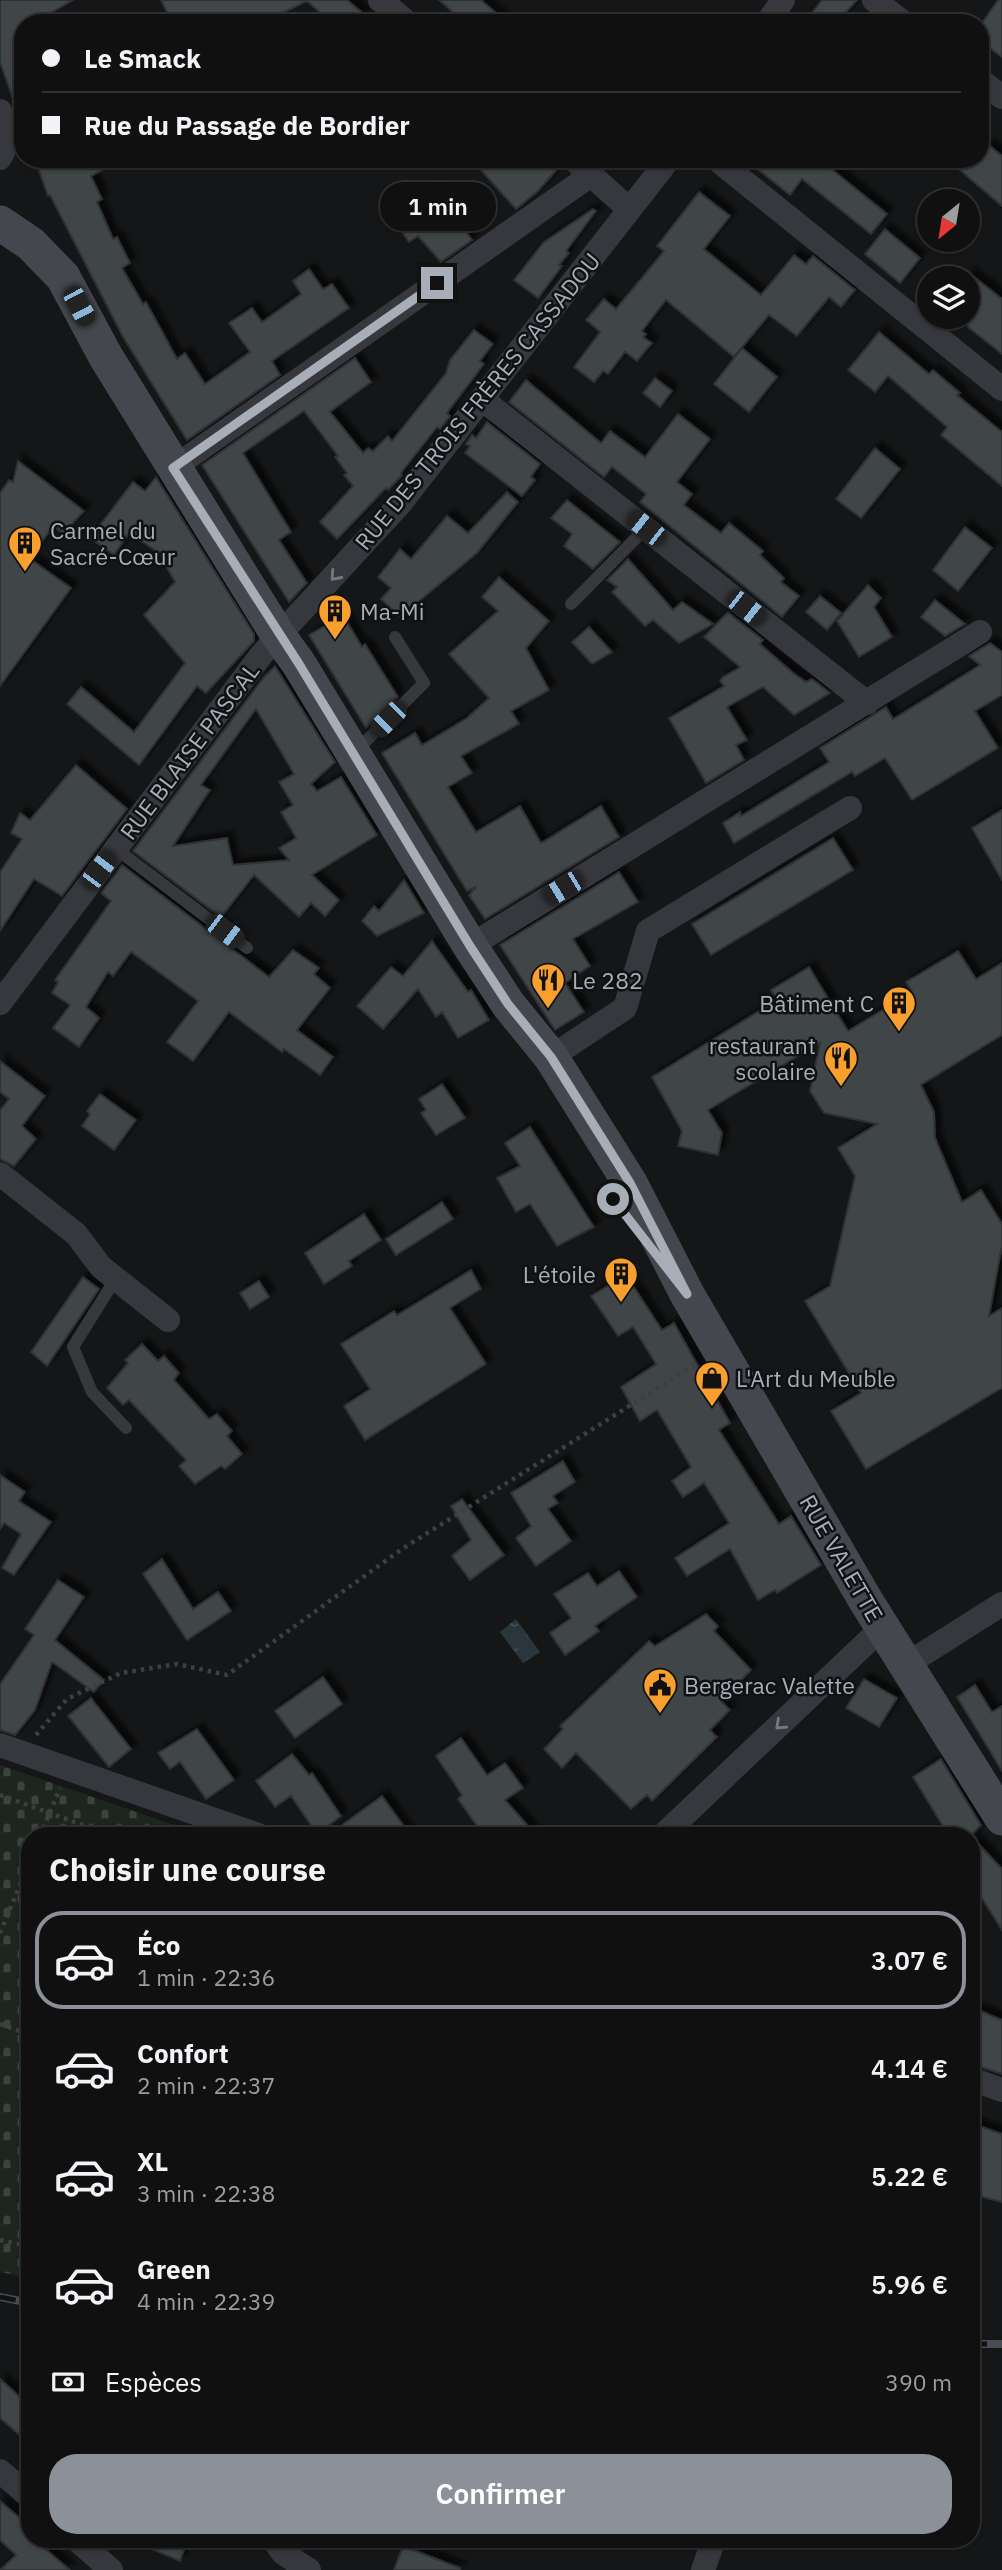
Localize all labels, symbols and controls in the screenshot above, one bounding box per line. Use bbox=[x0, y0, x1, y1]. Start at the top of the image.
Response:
text: Le Smack bbox=[84, 41, 201, 75]
text: Rue du Passage de Bordier bbox=[84, 108, 410, 142]
callout: 1 min bbox=[379, 182, 495, 230]
north arrow bbox=[917, 189, 980, 252]
map controls bbox=[917, 189, 980, 329]
text: 1 min bbox=[408, 191, 468, 221]
street label: RUE DES TROIS FRÈRES CASSADOU bbox=[348, 246, 606, 556]
button: layers bbox=[917, 266, 980, 329]
route end bbox=[421, 267, 453, 299]
car bbox=[60, 283, 99, 329]
car bbox=[623, 507, 670, 549]
place label: Carmel du Sacré-Cœur bbox=[50, 515, 176, 571]
building icon: Carmel du Sacré-Cœur bbox=[6, 524, 44, 573]
one-way arrow bbox=[331, 568, 343, 581]
car bbox=[723, 587, 770, 629]
building icon: Ma-Mi bbox=[316, 592, 354, 641]
place label: Ma-Mi bbox=[360, 596, 424, 626]
street label: RUE BLAISE PASCAL bbox=[113, 657, 265, 845]
car bbox=[366, 697, 411, 741]
car bbox=[78, 847, 121, 893]
car bbox=[540, 868, 587, 908]
car bbox=[202, 910, 249, 952]
restaurant icon: Le 282 bbox=[529, 961, 567, 1010]
place label: Le 282 bbox=[572, 965, 643, 995]
building icon: Bâtiment C bbox=[880, 984, 918, 1033]
place label: Bâtiment C bbox=[759, 988, 874, 1018]
place label: restaurant scolaire bbox=[709, 1030, 816, 1086]
restaurant icon: restaurant scolaire bbox=[822, 1039, 860, 1088]
route start bbox=[597, 1183, 629, 1215]
building icon: L'étoile bbox=[602, 1255, 640, 1304]
place label: L'étoile bbox=[523, 1259, 596, 1289]
shop icon: L'Art du Meuble bbox=[693, 1359, 731, 1408]
place label: L'Art du Meuble bbox=[736, 1363, 896, 1393]
street label: RUE VALETTE bbox=[794, 1489, 890, 1627]
public building icon: Bergerac Valette bbox=[641, 1666, 679, 1715]
place label: Bergerac Valette bbox=[684, 1670, 855, 1700]
one-way arrow bbox=[775, 1717, 788, 1730]
text: Choisir une course bbox=[49, 1848, 326, 1890]
text: Éco bbox=[137, 1928, 181, 1962]
icon: car bbox=[53, 1929, 116, 1992]
text: 3.07 € bbox=[871, 1943, 948, 1977]
text: 1 min · 22:36 bbox=[137, 1962, 275, 1992]
text: Confort bbox=[137, 2036, 229, 2070]
icon: car bbox=[53, 2037, 116, 2100]
text: 4.14 € bbox=[871, 2051, 948, 2085]
text: 2 min · 22:37 bbox=[137, 2070, 275, 2100]
text: XL bbox=[137, 2144, 168, 2178]
icon: car bbox=[53, 2145, 116, 2208]
text: 5.22 € bbox=[871, 2159, 948, 2193]
text: 3 min · 22:38 bbox=[137, 2178, 275, 2208]
text: Green bbox=[137, 2252, 211, 2286]
icon: car bbox=[53, 2253, 116, 2316]
text: 5.96 € bbox=[871, 2267, 948, 2301]
text: 4 min · 22:39 bbox=[137, 2286, 275, 2316]
icon: cash bbox=[49, 2363, 87, 2401]
text: Espèces bbox=[105, 2365, 202, 2399]
text: 390 m bbox=[885, 2367, 952, 2397]
button: Confirmer bbox=[49, 2454, 952, 2534]

